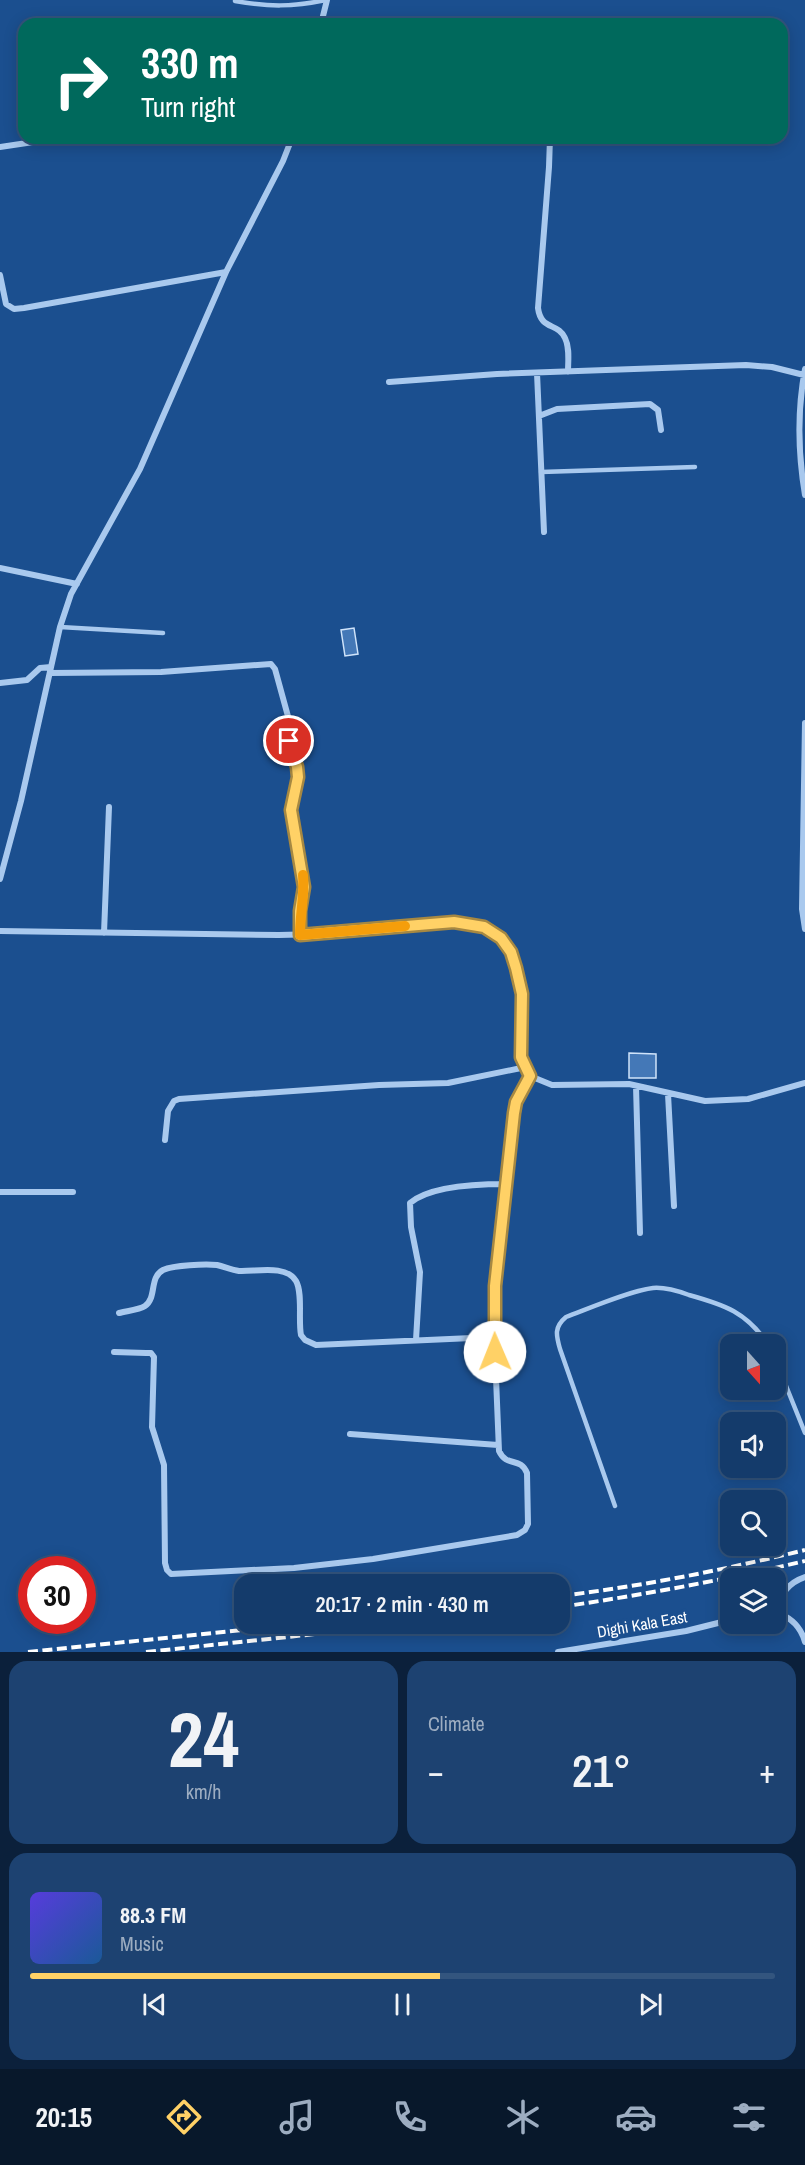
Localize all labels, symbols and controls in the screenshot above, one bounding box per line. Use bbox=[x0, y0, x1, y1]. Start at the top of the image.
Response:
text: 330 m bbox=[141, 35, 239, 91]
icon: right bbox=[42, 42, 120, 120]
text: Turn right bbox=[141, 89, 235, 125]
pin bbox=[263, 715, 314, 766]
icon: arrive bbox=[272, 724, 305, 757]
position arrow bbox=[463, 1320, 527, 1384]
north arrow bbox=[720, 1334, 786, 1400]
map controls bbox=[720, 1334, 786, 1634]
button: sound bbox=[720, 1412, 786, 1478]
button: search bbox=[720, 1490, 786, 1556]
speed limit sign: 30 bbox=[18, 1556, 96, 1634]
button: layers bbox=[720, 1568, 786, 1634]
text: 20:17 · 2 min · 430 m bbox=[315, 1589, 489, 1619]
street label: Dighi Kala East bbox=[595, 1605, 689, 1643]
text: 24 bbox=[168, 1686, 239, 1791]
text: Climate bbox=[428, 1710, 485, 1737]
text: 21° bbox=[572, 1740, 631, 1801]
text: − bbox=[428, 1749, 444, 1793]
text: + bbox=[759, 1749, 775, 1793]
text: km/h bbox=[186, 1778, 221, 1805]
text: 88.3 FM bbox=[120, 1900, 186, 1930]
text: Music bbox=[120, 1930, 164, 1957]
icon: previous bbox=[138, 1988, 171, 2021]
icon: pause bbox=[386, 1988, 419, 2021]
icon: next bbox=[634, 1988, 667, 2021]
icon: directions bbox=[163, 2096, 205, 2138]
icon: music bbox=[276, 2096, 318, 2138]
icon: phone bbox=[389, 2096, 431, 2138]
icon: climate bbox=[502, 2096, 544, 2138]
icon: car bbox=[615, 2096, 657, 2138]
icon: filters bbox=[728, 2096, 770, 2138]
text: 20:15 bbox=[35, 2099, 92, 2135]

